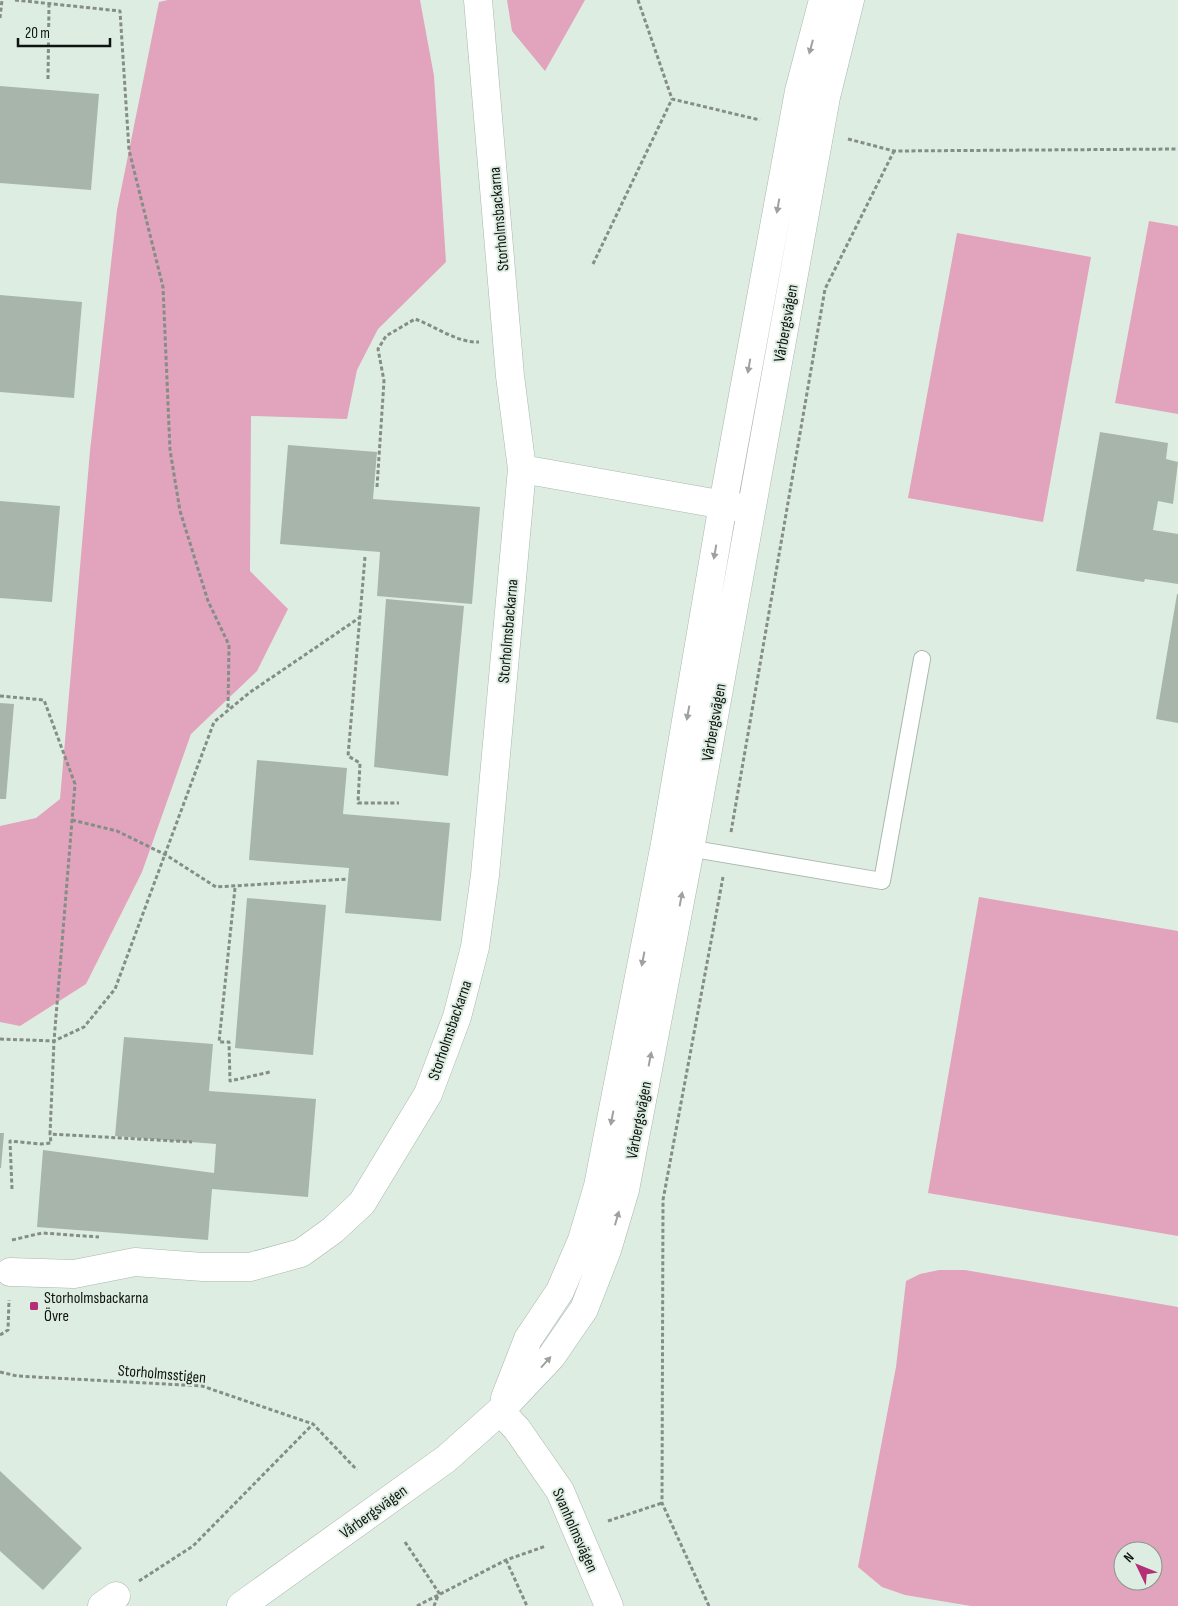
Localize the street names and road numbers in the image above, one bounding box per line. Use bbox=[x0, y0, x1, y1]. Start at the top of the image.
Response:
street label: Storholmsbackarna bbox=[485, 166, 514, 272]
street label: Vårbergsvägen bbox=[770, 283, 803, 364]
street label: Storholmsbackarna bbox=[494, 578, 523, 684]
street label: Vårbergsvägen bbox=[698, 682, 731, 763]
street label: Storholmsbackarna bbox=[424, 978, 476, 1083]
street label: Vårbergsvägen bbox=[623, 1080, 656, 1161]
street label: Storholmsstigen bbox=[117, 1361, 207, 1388]
street label: Vårbergsvägen bbox=[337, 1481, 411, 1543]
street label: Svanholmsvägen bbox=[548, 1486, 602, 1576]

